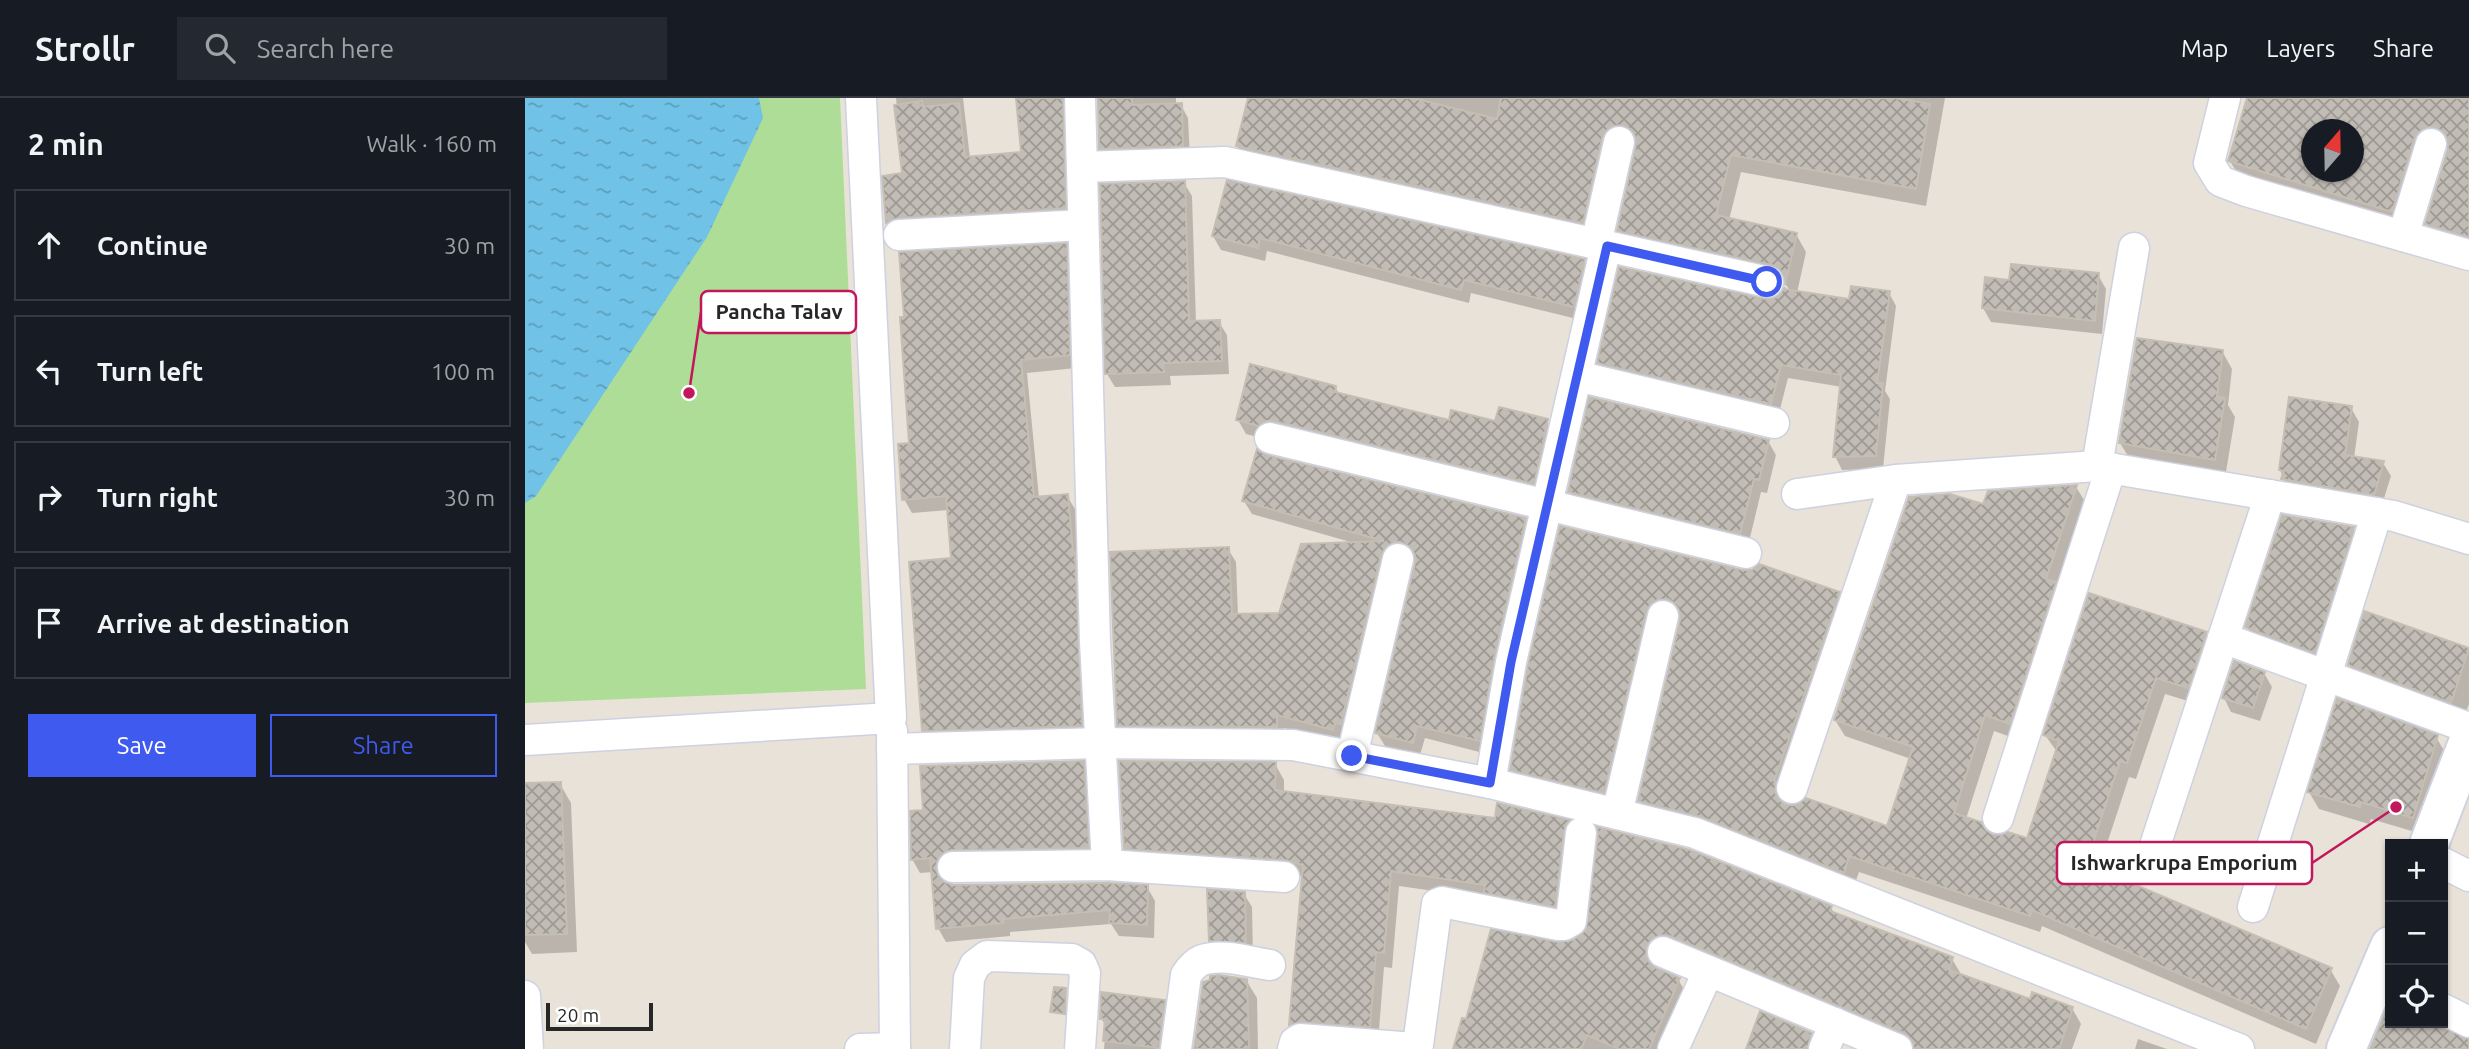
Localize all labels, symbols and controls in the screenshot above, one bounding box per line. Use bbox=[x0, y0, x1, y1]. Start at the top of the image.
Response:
search box bbox=[177, 17, 667, 80]
icon: search bbox=[201, 29, 239, 67]
text: Strollr bbox=[35, 30, 135, 67]
text: Search here bbox=[257, 34, 394, 63]
text: Map bbox=[2181, 35, 2228, 62]
text: Layers bbox=[2266, 35, 2335, 62]
text: Share bbox=[2373, 35, 2434, 62]
north arrow bbox=[2301, 119, 2364, 182]
text: 2 min bbox=[28, 127, 104, 161]
text: Walk · 160 m bbox=[366, 131, 497, 156]
icon: ahead bbox=[30, 226, 68, 264]
text: Continue bbox=[97, 231, 208, 260]
text: 30 m bbox=[444, 233, 495, 258]
route start bbox=[1751, 266, 1782, 297]
callout: Pancha Talav bbox=[701, 291, 856, 333]
text: Pancha Talav bbox=[715, 299, 843, 323]
icon: left bbox=[30, 352, 68, 390]
text: Turn left bbox=[97, 357, 203, 386]
text: 100 m bbox=[431, 359, 495, 384]
icon: right bbox=[30, 478, 68, 516]
text: Turn right bbox=[97, 483, 218, 512]
text: 30 m bbox=[444, 485, 495, 510]
icon: arrive bbox=[30, 604, 68, 642]
text: Arrive at destination bbox=[97, 609, 350, 638]
button: Save bbox=[28, 714, 256, 777]
button: Share bbox=[270, 714, 497, 777]
route end bbox=[1336, 740, 1367, 771]
map controls bbox=[2385, 839, 2448, 1028]
button: + bbox=[2385, 839, 2448, 902]
callout: Ishwarkrupa Emporium bbox=[2057, 842, 2312, 884]
text: Ishwarkrupa Emporium bbox=[2071, 850, 2297, 874]
button: − bbox=[2385, 902, 2448, 965]
button: locate bbox=[2385, 965, 2448, 1028]
scale bar bbox=[546, 1000, 653, 1032]
text: 20 m bbox=[557, 1004, 599, 1026]

